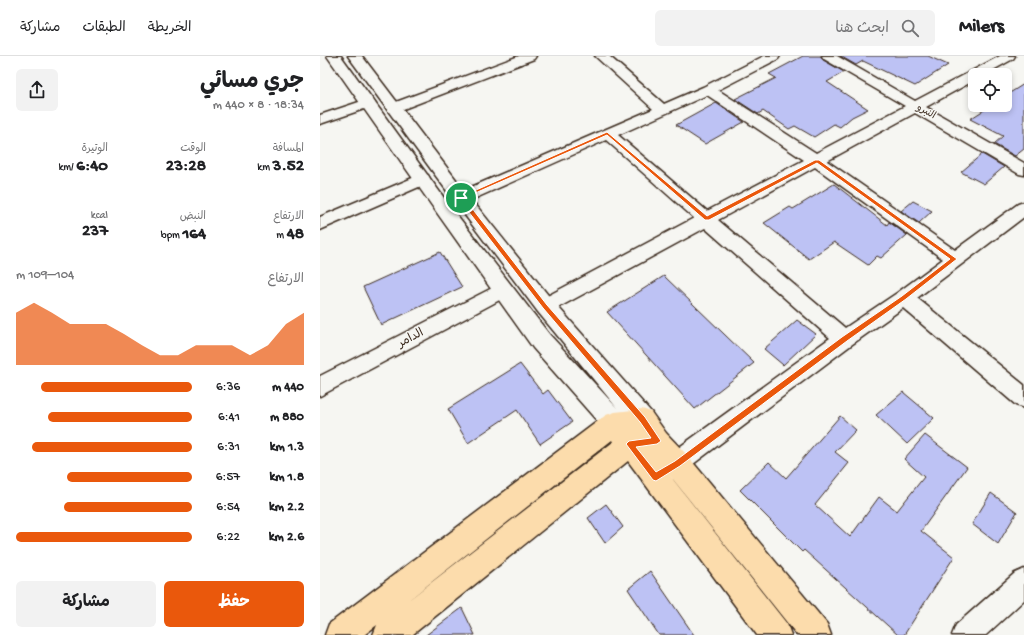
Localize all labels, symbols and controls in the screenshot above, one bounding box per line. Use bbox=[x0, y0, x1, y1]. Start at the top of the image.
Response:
search box bbox=[655, 10, 935, 46]
text: Milers bbox=[959, 16, 1004, 39]
icon: search bbox=[899, 17, 921, 39]
text: مشاركة bbox=[20, 20, 60, 37]
text: الطبقات bbox=[82, 20, 126, 37]
text: الخريطة bbox=[148, 20, 191, 37]
text: ابحث هنا bbox=[835, 20, 889, 38]
map controls bbox=[968, 68, 1012, 112]
button: locate bbox=[968, 68, 1012, 112]
button: share bbox=[16, 69, 58, 111]
text: جري مسائي bbox=[200, 70, 304, 96]
text: 18:34 · 8 × 440 m bbox=[213, 98, 304, 113]
street label: النبرو bbox=[913, 101, 938, 122]
text: الوتيرة bbox=[81, 143, 108, 155]
text: الوقت bbox=[180, 143, 206, 155]
text: المسافة bbox=[273, 143, 304, 155]
text: 6:40 bbox=[76, 157, 108, 177]
text: 23:28 bbox=[166, 157, 206, 177]
text: 3.52 bbox=[273, 157, 304, 177]
text: /km bbox=[58, 162, 76, 174]
text: km bbox=[257, 162, 273, 174]
pin bbox=[444, 181, 478, 215]
icon: arrive bbox=[450, 187, 472, 209]
text: kcal bbox=[91, 210, 108, 222]
text: النبض bbox=[180, 211, 206, 223]
text: الارتفاع bbox=[273, 211, 304, 223]
text: 237 bbox=[82, 222, 108, 242]
text: 164 bbox=[182, 225, 206, 245]
text: 48 bbox=[287, 225, 304, 245]
text: bpm bbox=[161, 230, 182, 242]
text: m bbox=[276, 230, 287, 242]
text: 104–109 m bbox=[16, 268, 74, 283]
text: الارتفاع bbox=[268, 272, 304, 287]
street label: الدامر bbox=[395, 326, 426, 352]
text: 6:36 bbox=[216, 380, 240, 395]
text: 440 m bbox=[272, 380, 304, 395]
text: 6:41 bbox=[218, 410, 240, 425]
text: 880 m bbox=[270, 410, 304, 425]
text: 6:31 bbox=[217, 440, 240, 455]
text: 1.3 km bbox=[270, 440, 304, 455]
text: 6:57 bbox=[216, 470, 240, 485]
text: 1.8 km bbox=[269, 470, 304, 485]
text: 6:54 bbox=[216, 500, 240, 515]
text: 2.2 km bbox=[269, 500, 304, 515]
text: 6:22 bbox=[217, 530, 240, 545]
text: 2.6 km bbox=[269, 530, 304, 545]
button: مشاركة bbox=[16, 581, 156, 627]
button: حفظ bbox=[164, 581, 304, 627]

